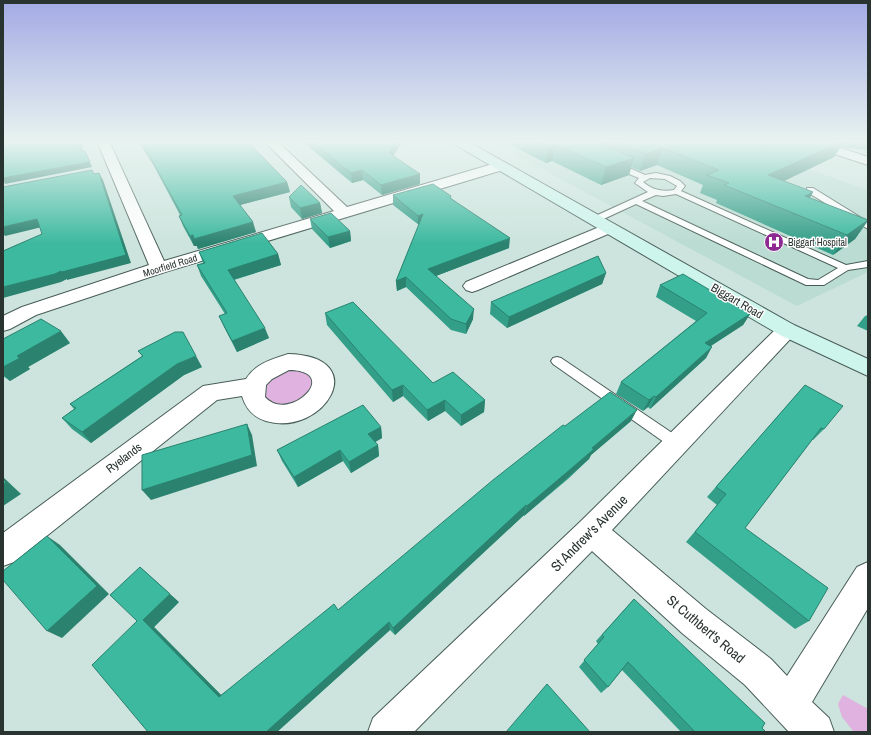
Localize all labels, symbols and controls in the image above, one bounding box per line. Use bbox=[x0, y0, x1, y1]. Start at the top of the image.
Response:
hospital icon: Biggart Hospital bbox=[763, 231, 785, 253]
place label: Biggart Hospital bbox=[788, 236, 847, 249]
street label: Moorfield Road bbox=[141, 251, 199, 280]
street label: Biggart Road bbox=[708, 280, 766, 322]
street label: Ryelands bbox=[103, 439, 145, 477]
street label: St Andrew's Avenue bbox=[547, 491, 631, 575]
street label: St Cuthbert's Road bbox=[663, 591, 749, 667]

